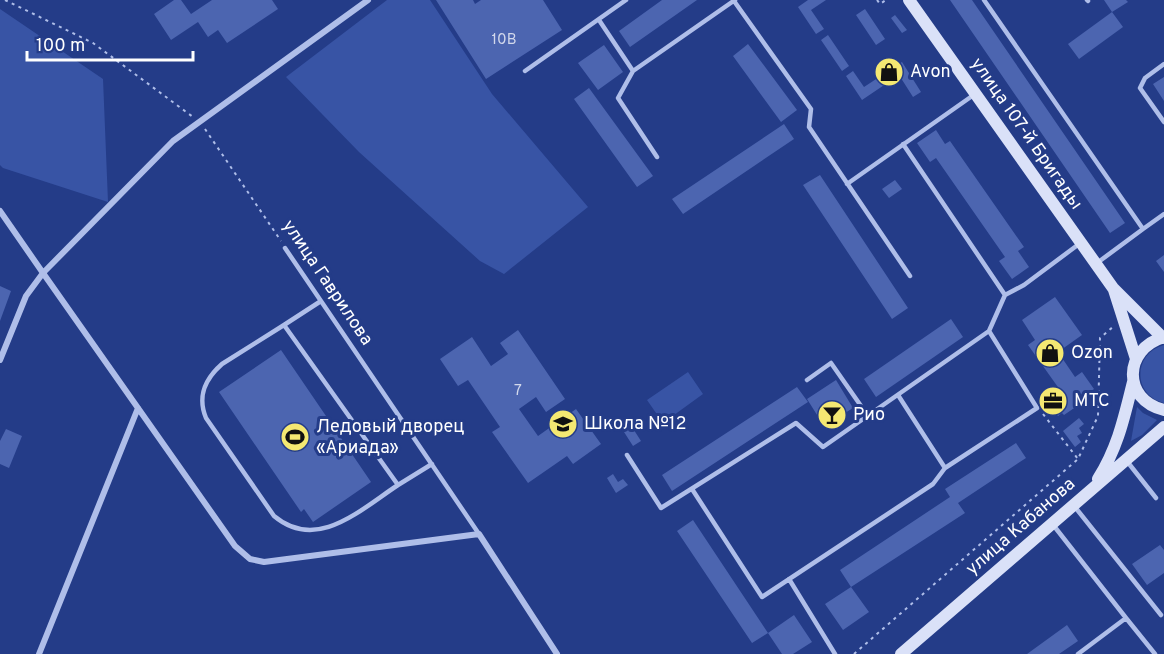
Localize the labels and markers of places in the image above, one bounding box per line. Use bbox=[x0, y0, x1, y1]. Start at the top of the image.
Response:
shop icon: Avon bbox=[873, 56, 905, 88]
place label: Avon bbox=[910, 61, 951, 84]
shop icon: Ozon bbox=[1034, 337, 1066, 369]
place label: Ozon bbox=[1071, 342, 1113, 365]
office icon: МТС bbox=[1037, 385, 1069, 417]
place label: МТС bbox=[1074, 390, 1110, 413]
bar icon: Рио bbox=[816, 399, 848, 431]
place label: Рио bbox=[853, 404, 885, 427]
school or university icon: Школа №12 bbox=[547, 408, 579, 440]
place label: Школа №12 bbox=[584, 413, 687, 436]
place label: Ледовый дворец «Ариада» bbox=[316, 416, 464, 460]
sports icon: Ледовый дворец «Ариада» bbox=[279, 421, 311, 453]

